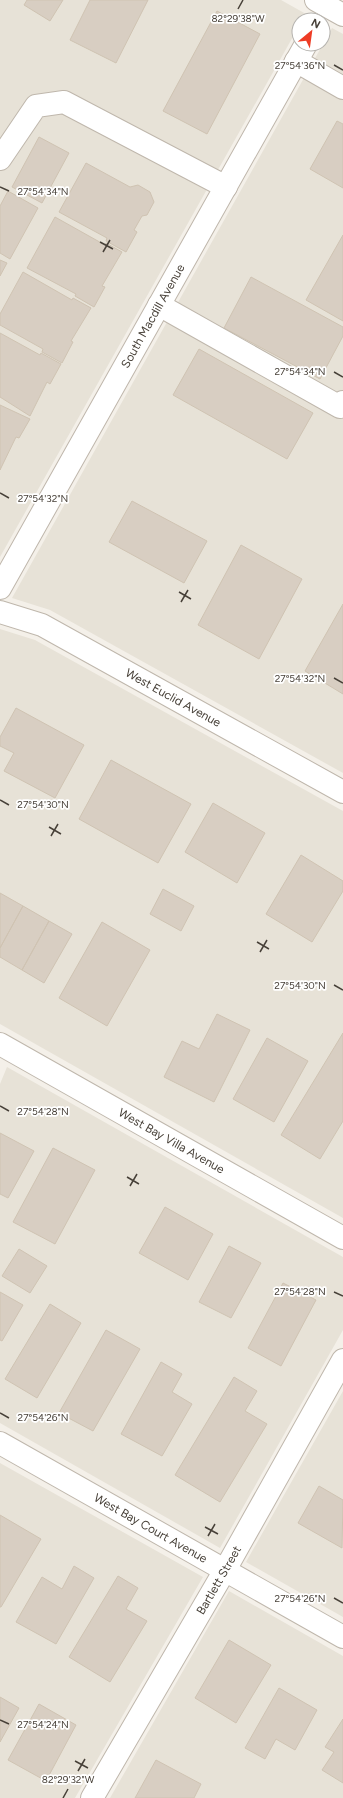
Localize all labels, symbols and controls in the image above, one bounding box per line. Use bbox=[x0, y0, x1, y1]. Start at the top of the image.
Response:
text: 82°29'38"W bbox=[211, 12, 265, 25]
north arrow bbox=[291, 12, 331, 52]
text: N bbox=[309, 16, 322, 31]
text: 27°54'36"N bbox=[275, 59, 325, 72]
text: 27°54'34"N bbox=[17, 185, 69, 198]
street label: South Macdill Avenue bbox=[118, 261, 188, 370]
text: 27°54'34"N bbox=[274, 365, 326, 378]
text: 27°54'32"N bbox=[18, 492, 68, 505]
street label: West Euclid Avenue bbox=[123, 666, 224, 730]
text: 27°54'32"N bbox=[275, 672, 325, 685]
text: 27°54'30"N bbox=[17, 798, 69, 811]
text: 27°54'30"N bbox=[274, 979, 326, 992]
text: 27°54'28"N bbox=[17, 1105, 69, 1118]
street label: West Bay Villa Avenue bbox=[116, 1105, 227, 1177]
text: 27°54'28"N bbox=[274, 1285, 326, 1298]
text: 27°54'26"N bbox=[18, 1411, 68, 1424]
street label: West Bay Court Avenue bbox=[91, 1491, 210, 1566]
street label: Bartlett Street bbox=[194, 1543, 244, 1617]
text: 27°54'26"N bbox=[275, 1592, 325, 1605]
text: 27°54'24"N bbox=[17, 1718, 69, 1731]
text: 82°29'32"W bbox=[42, 1773, 95, 1786]

